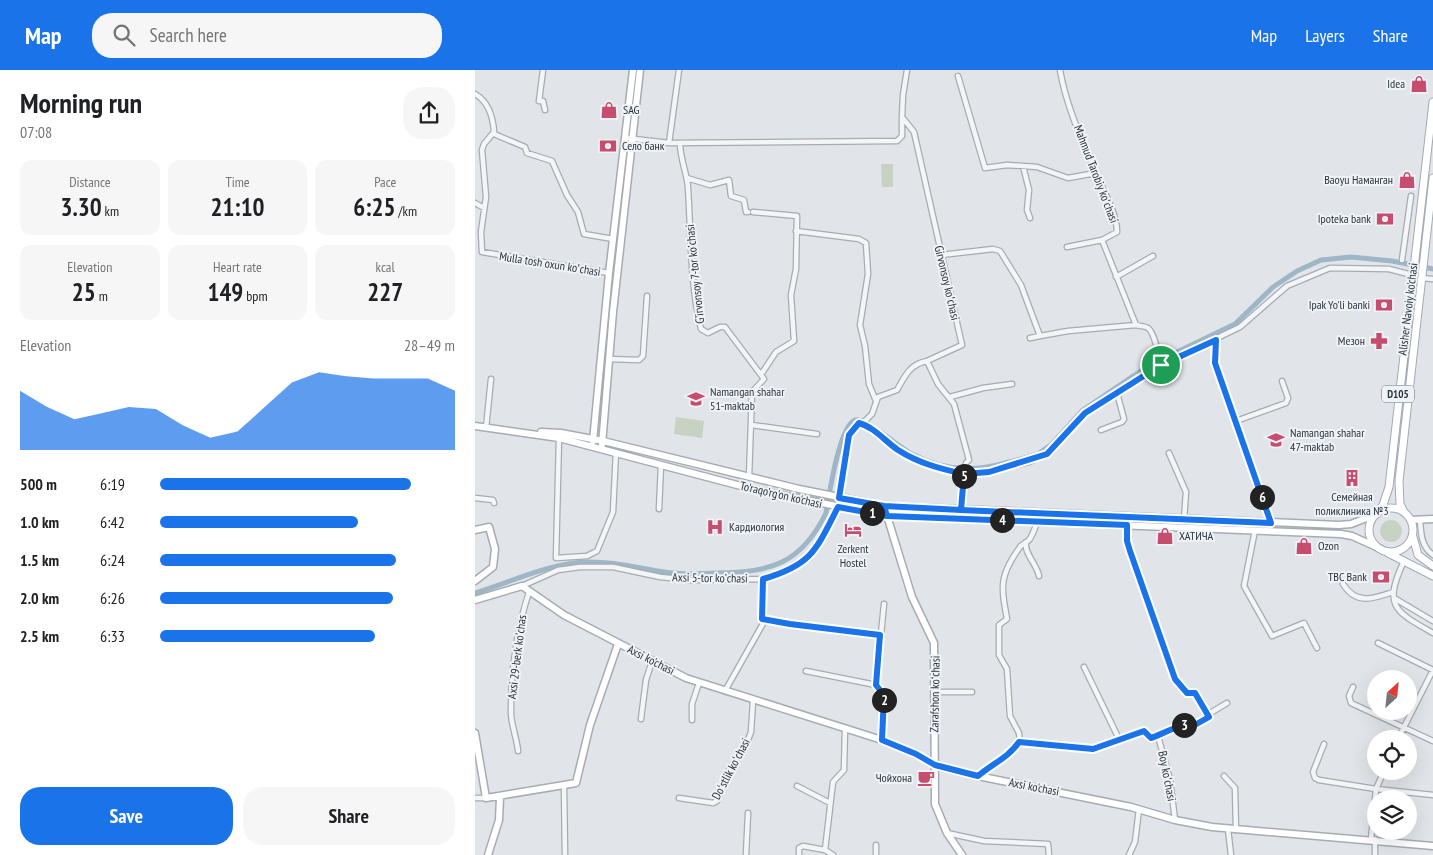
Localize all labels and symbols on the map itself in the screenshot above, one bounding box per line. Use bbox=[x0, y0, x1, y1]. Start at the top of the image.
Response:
shop icon: Idea bbox=[1409, 74, 1429, 94]
place label: Idea bbox=[1387, 76, 1405, 91]
shop icon: SAG bbox=[599, 100, 619, 120]
place label: SAG bbox=[623, 102, 640, 117]
street label: Mahmud Tarobiy koʻchasi bbox=[1071, 123, 1122, 225]
bank icon: Село банк bbox=[598, 136, 618, 156]
place label: Село банк bbox=[622, 138, 665, 153]
shop icon: Baoyu Наманган bbox=[1397, 170, 1417, 190]
place label: Baoyu Наманган bbox=[1324, 172, 1393, 187]
bank icon: Ipoteka bank bbox=[1375, 209, 1395, 229]
place label: Ipoteka bank bbox=[1318, 211, 1371, 226]
street label: Gʼirvonsoy 7-tor koʼchasi bbox=[682, 224, 707, 324]
street label: Girvonsoy koʻchasi bbox=[932, 244, 963, 322]
street label: Mulla tosh oxun koʻchasi bbox=[498, 248, 602, 279]
street label: Alisher Navoiy ko'chasi bbox=[1394, 262, 1421, 356]
bank icon: Ipak Yo'li banki bbox=[1374, 295, 1394, 315]
place label: Ipak Yo'li banki bbox=[1309, 297, 1370, 312]
pharmacy icon: Мезон bbox=[1369, 331, 1389, 351]
place label: Мезон bbox=[1338, 333, 1365, 348]
pin bbox=[1140, 344, 1182, 386]
place label: Namangan shahar 51-maktab bbox=[710, 384, 785, 413]
road number: D105 bbox=[1382, 386, 1414, 402]
school or university icon: Namangan shahar 51-maktab bbox=[686, 389, 706, 409]
place label: Namangan shahar 47-maktab bbox=[1290, 425, 1365, 454]
school or university icon: Namangan shahar 47-maktab bbox=[1266, 430, 1286, 450]
pin: 5 bbox=[951, 464, 977, 488]
building icon: Семейная поликлиника №3 bbox=[1342, 468, 1362, 488]
street label: To'raqo'rg'on ko'chasi bbox=[739, 478, 824, 511]
pin: 6 bbox=[1249, 484, 1275, 510]
place label: Семейная поликлиника №3 bbox=[1315, 489, 1389, 518]
pin: 1 bbox=[859, 500, 885, 526]
pin: 4 bbox=[989, 508, 1015, 532]
hospital icon: Кардиология bbox=[705, 517, 725, 537]
place label: Кардиология bbox=[729, 519, 785, 534]
hotel icon: Zerkent Hostel bbox=[843, 520, 863, 540]
shop icon: ХАТИЧА bbox=[1155, 526, 1175, 546]
place label: ХАТИЧА bbox=[1179, 528, 1214, 543]
shop icon: Ozon bbox=[1294, 536, 1314, 556]
place label: Ozon bbox=[1318, 538, 1339, 553]
place label: Zerkent Hostel bbox=[837, 541, 869, 570]
bank icon: TBC Bank bbox=[1371, 567, 1391, 587]
street label: Аxsi 5-tor koʼchasi bbox=[672, 569, 748, 586]
place label: TBC Bank bbox=[1328, 569, 1367, 584]
street label: Аxsi 29-berk koʼchas bbox=[504, 614, 529, 700]
street label: Axsi ko'chasi bbox=[625, 641, 677, 678]
street label: Zarafshon koʻchasi bbox=[926, 655, 943, 733]
north arrow bbox=[1367, 670, 1417, 720]
pin: 2 bbox=[871, 688, 897, 712]
pin: 3 bbox=[1171, 712, 1197, 738]
street label: Doʻstlik koʻchasi bbox=[708, 736, 753, 802]
street label: Boy koʻchasi bbox=[1155, 750, 1180, 802]
cafe icon: Чойхона bbox=[916, 768, 936, 788]
place label: Чойхона bbox=[876, 770, 912, 785]
street label: Axsi ko'chasi bbox=[1008, 774, 1060, 799]

